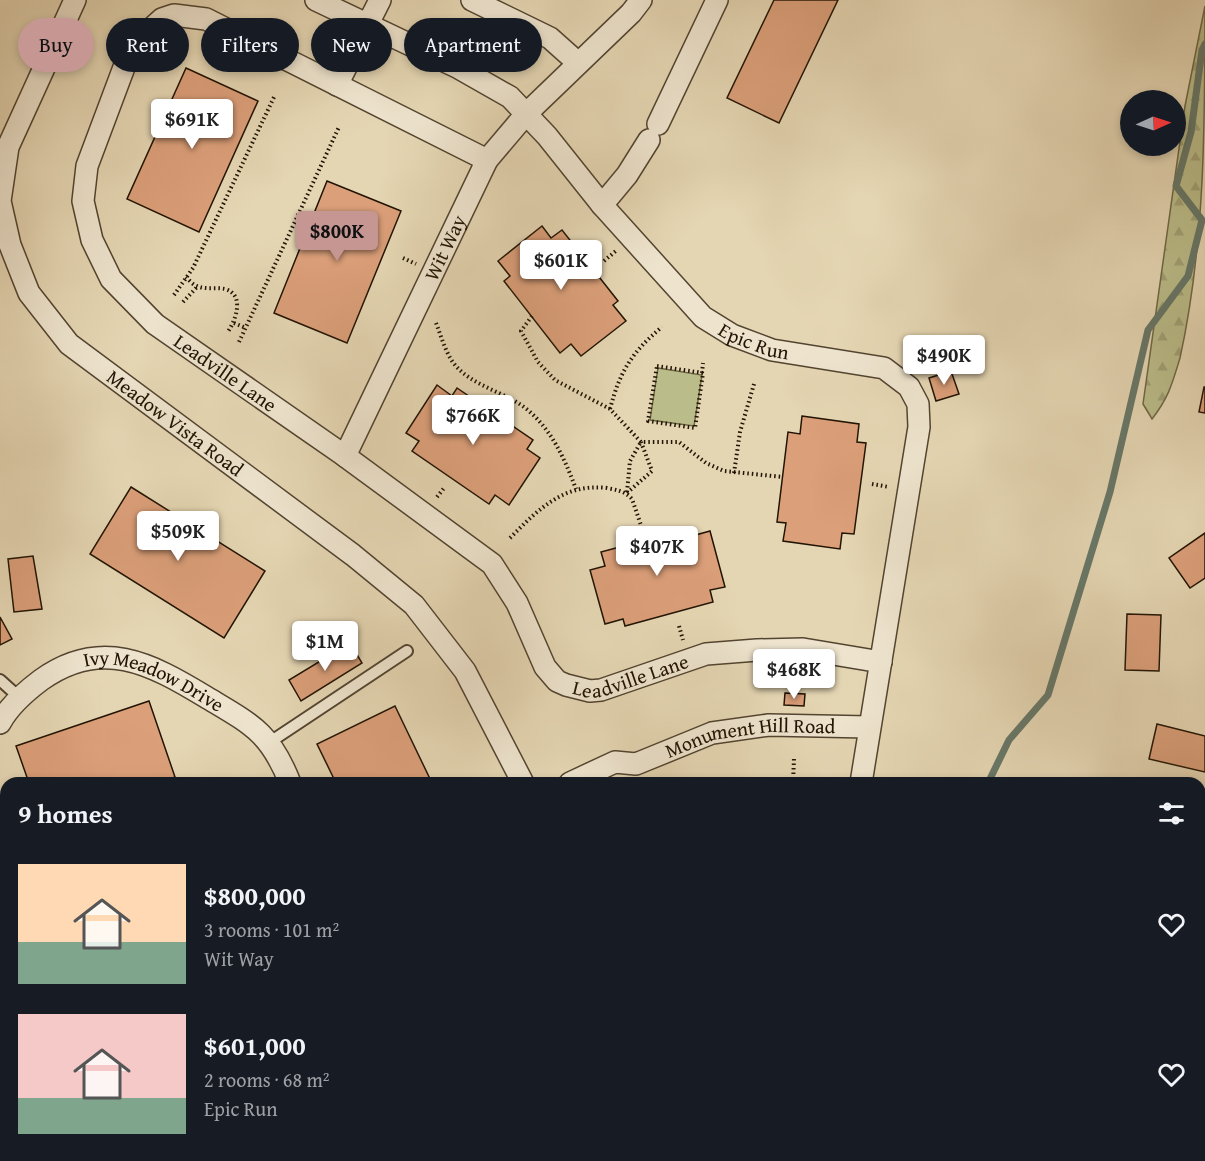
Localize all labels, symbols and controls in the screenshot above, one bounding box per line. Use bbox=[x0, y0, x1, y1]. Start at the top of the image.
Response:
chip: Buy bbox=[18, 18, 94, 72]
chip: Rent bbox=[106, 18, 189, 72]
chip: Filters bbox=[201, 18, 299, 72]
chip: New bbox=[311, 18, 392, 72]
chip: Apartment bbox=[404, 18, 542, 72]
north arrow bbox=[1120, 90, 1186, 156]
map controls bbox=[1120, 90, 1186, 156]
pin: $691K bbox=[150, 99, 234, 150]
text: $691K bbox=[165, 104, 219, 133]
street label: Wit Way bbox=[416, 210, 473, 285]
pin: $800K bbox=[295, 211, 379, 262]
text: $800K bbox=[310, 216, 364, 245]
pin: $601K bbox=[519, 240, 603, 291]
text: $601K bbox=[534, 245, 588, 274]
street label: Epic Run bbox=[713, 315, 791, 367]
street label: Leadville Lane bbox=[168, 326, 283, 419]
pin: $490K bbox=[902, 335, 986, 386]
text: $490K bbox=[917, 340, 971, 369]
street label: Meadow Vista Road bbox=[101, 362, 250, 483]
pin: $766K bbox=[431, 395, 515, 446]
text: $766K bbox=[446, 400, 500, 429]
pin: $509K bbox=[136, 511, 220, 562]
text: $509K bbox=[151, 516, 205, 545]
pin: $407K bbox=[615, 526, 699, 577]
text: $407K bbox=[630, 531, 684, 560]
pin: $1M bbox=[296, 621, 354, 672]
text: $1M bbox=[306, 626, 344, 655]
street label: Ivy Meadow Drive bbox=[81, 643, 230, 719]
street label: Leadville Lane bbox=[570, 646, 692, 705]
pin: $468K bbox=[752, 649, 836, 700]
text: $468K bbox=[767, 654, 821, 683]
street label: Monument Hill Road bbox=[660, 710, 836, 765]
text: 9 homes bbox=[18, 794, 113, 833]
icon: filters bbox=[1155, 797, 1188, 830]
text: $800,000 bbox=[204, 876, 306, 915]
icon: home bbox=[66, 888, 138, 960]
icon: heart bbox=[1155, 908, 1188, 941]
text: 3 rooms · 101 m² bbox=[204, 915, 339, 944]
text: Wit Way bbox=[204, 944, 274, 973]
text: $601,000 bbox=[204, 1026, 306, 1065]
icon: home bbox=[66, 1038, 138, 1110]
icon: heart bbox=[1155, 1058, 1188, 1091]
text: 2 rooms · 68 m² bbox=[204, 1065, 330, 1094]
text: Epic Run bbox=[204, 1094, 277, 1123]

